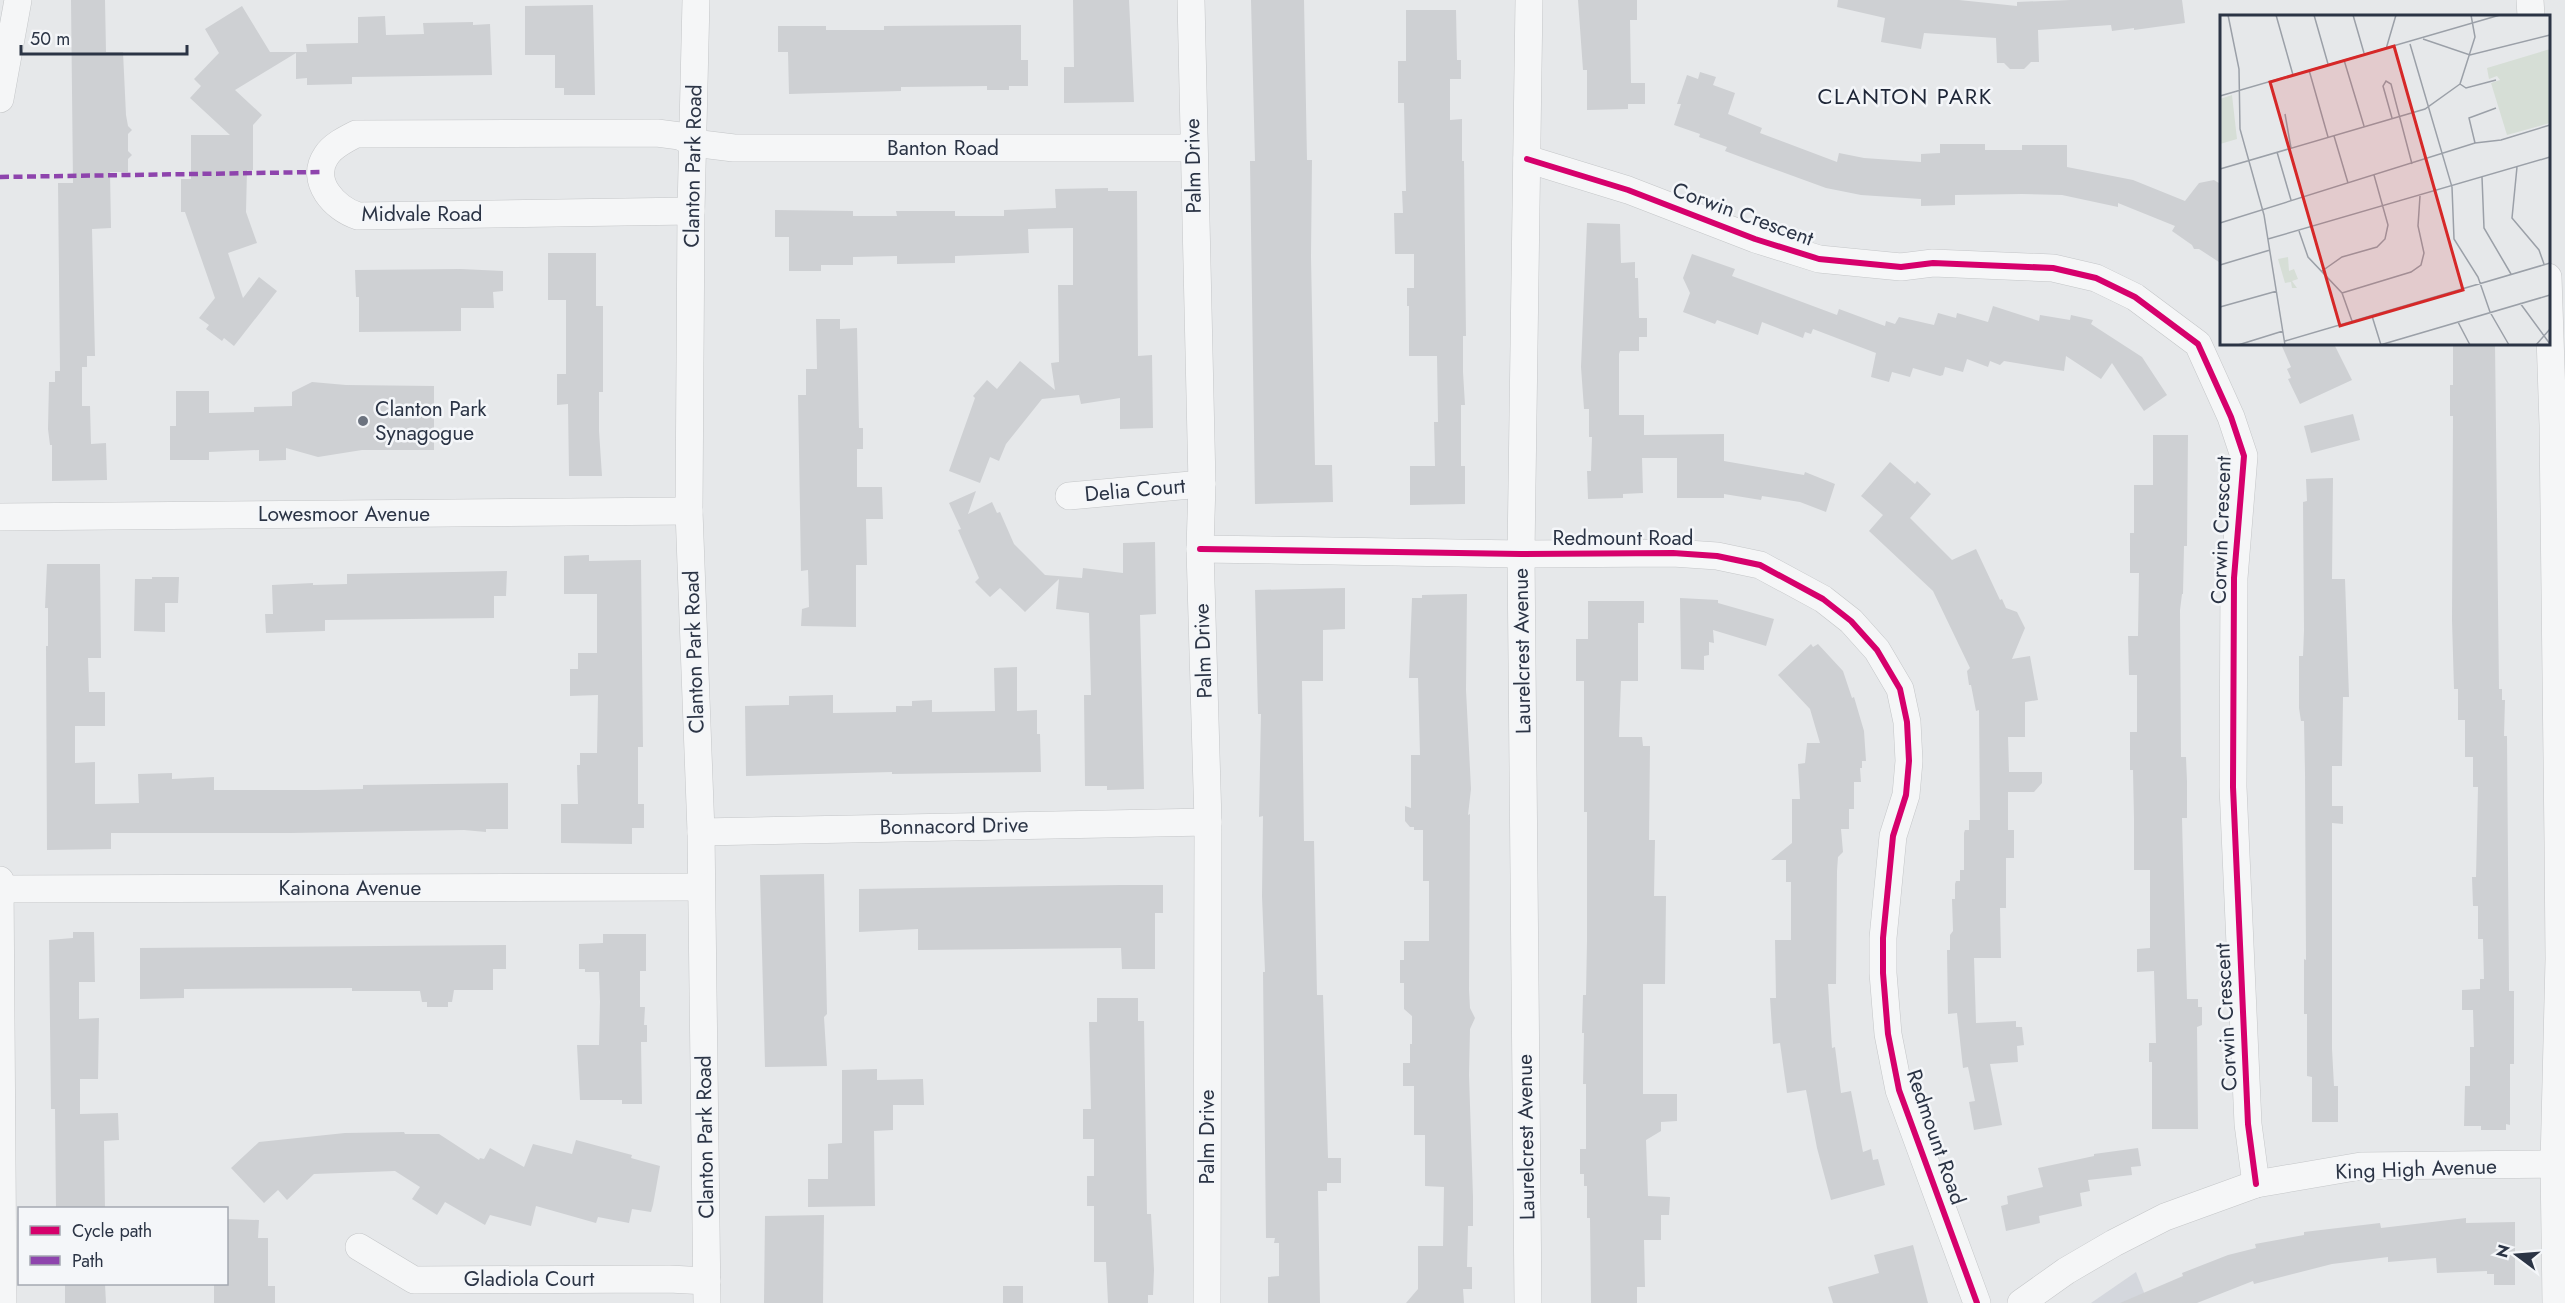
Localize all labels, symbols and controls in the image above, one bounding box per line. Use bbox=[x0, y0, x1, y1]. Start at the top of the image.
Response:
inset map bbox=[2220, 15, 2550, 345]
scale bar bbox=[21, 18, 188, 56]
text: 50 m bbox=[30, 26, 70, 52]
district label: CLANTON PARK bbox=[1817, 80, 1993, 112]
street label: Clanton Park Road bbox=[677, 84, 709, 248]
street label: Palm Drive bbox=[1177, 118, 1209, 214]
street label: Banton Road bbox=[887, 133, 999, 163]
street label: Corwin Crescent bbox=[1668, 175, 1818, 253]
street label: Midvale Road bbox=[361, 199, 483, 229]
place label: Clanton Park Synagogue bbox=[375, 394, 487, 448]
marker: Clanton Park Synagogue bbox=[356, 414, 370, 428]
street label: Corwin Crescent bbox=[2203, 455, 2239, 605]
street label: Delia Court bbox=[1083, 471, 1187, 509]
street label: Lowesmoor Avenue bbox=[258, 499, 430, 529]
street label: Redmount Road bbox=[1552, 523, 1694, 553]
street label: Laurelcrest Avenue bbox=[1506, 568, 1538, 734]
street label: Clanton Park Road bbox=[676, 570, 712, 734]
street label: Palm Drive bbox=[1186, 603, 1220, 699]
street label: Bonnacord Drive bbox=[879, 810, 1029, 842]
street label: Kainona Avenue bbox=[279, 873, 422, 903]
street label: Corwin Crescent bbox=[2207, 942, 2245, 1092]
street label: Laurelcrest Avenue bbox=[1510, 1054, 1542, 1220]
street label: Clanton Park Road bbox=[689, 1055, 721, 1219]
street label: Redmount Road bbox=[1899, 1065, 1973, 1209]
street label: Palm Drive bbox=[1192, 1089, 1222, 1185]
street label: King High Avenue bbox=[2335, 1151, 2498, 1187]
legend bbox=[18, 1207, 228, 1285]
text: Cycle path bbox=[72, 1218, 152, 1244]
north arrow bbox=[2487, 1225, 2547, 1285]
text: N bbox=[2490, 1242, 2516, 1260]
text: Path bbox=[72, 1248, 104, 1274]
street label: Gladiola Court bbox=[464, 1264, 594, 1294]

